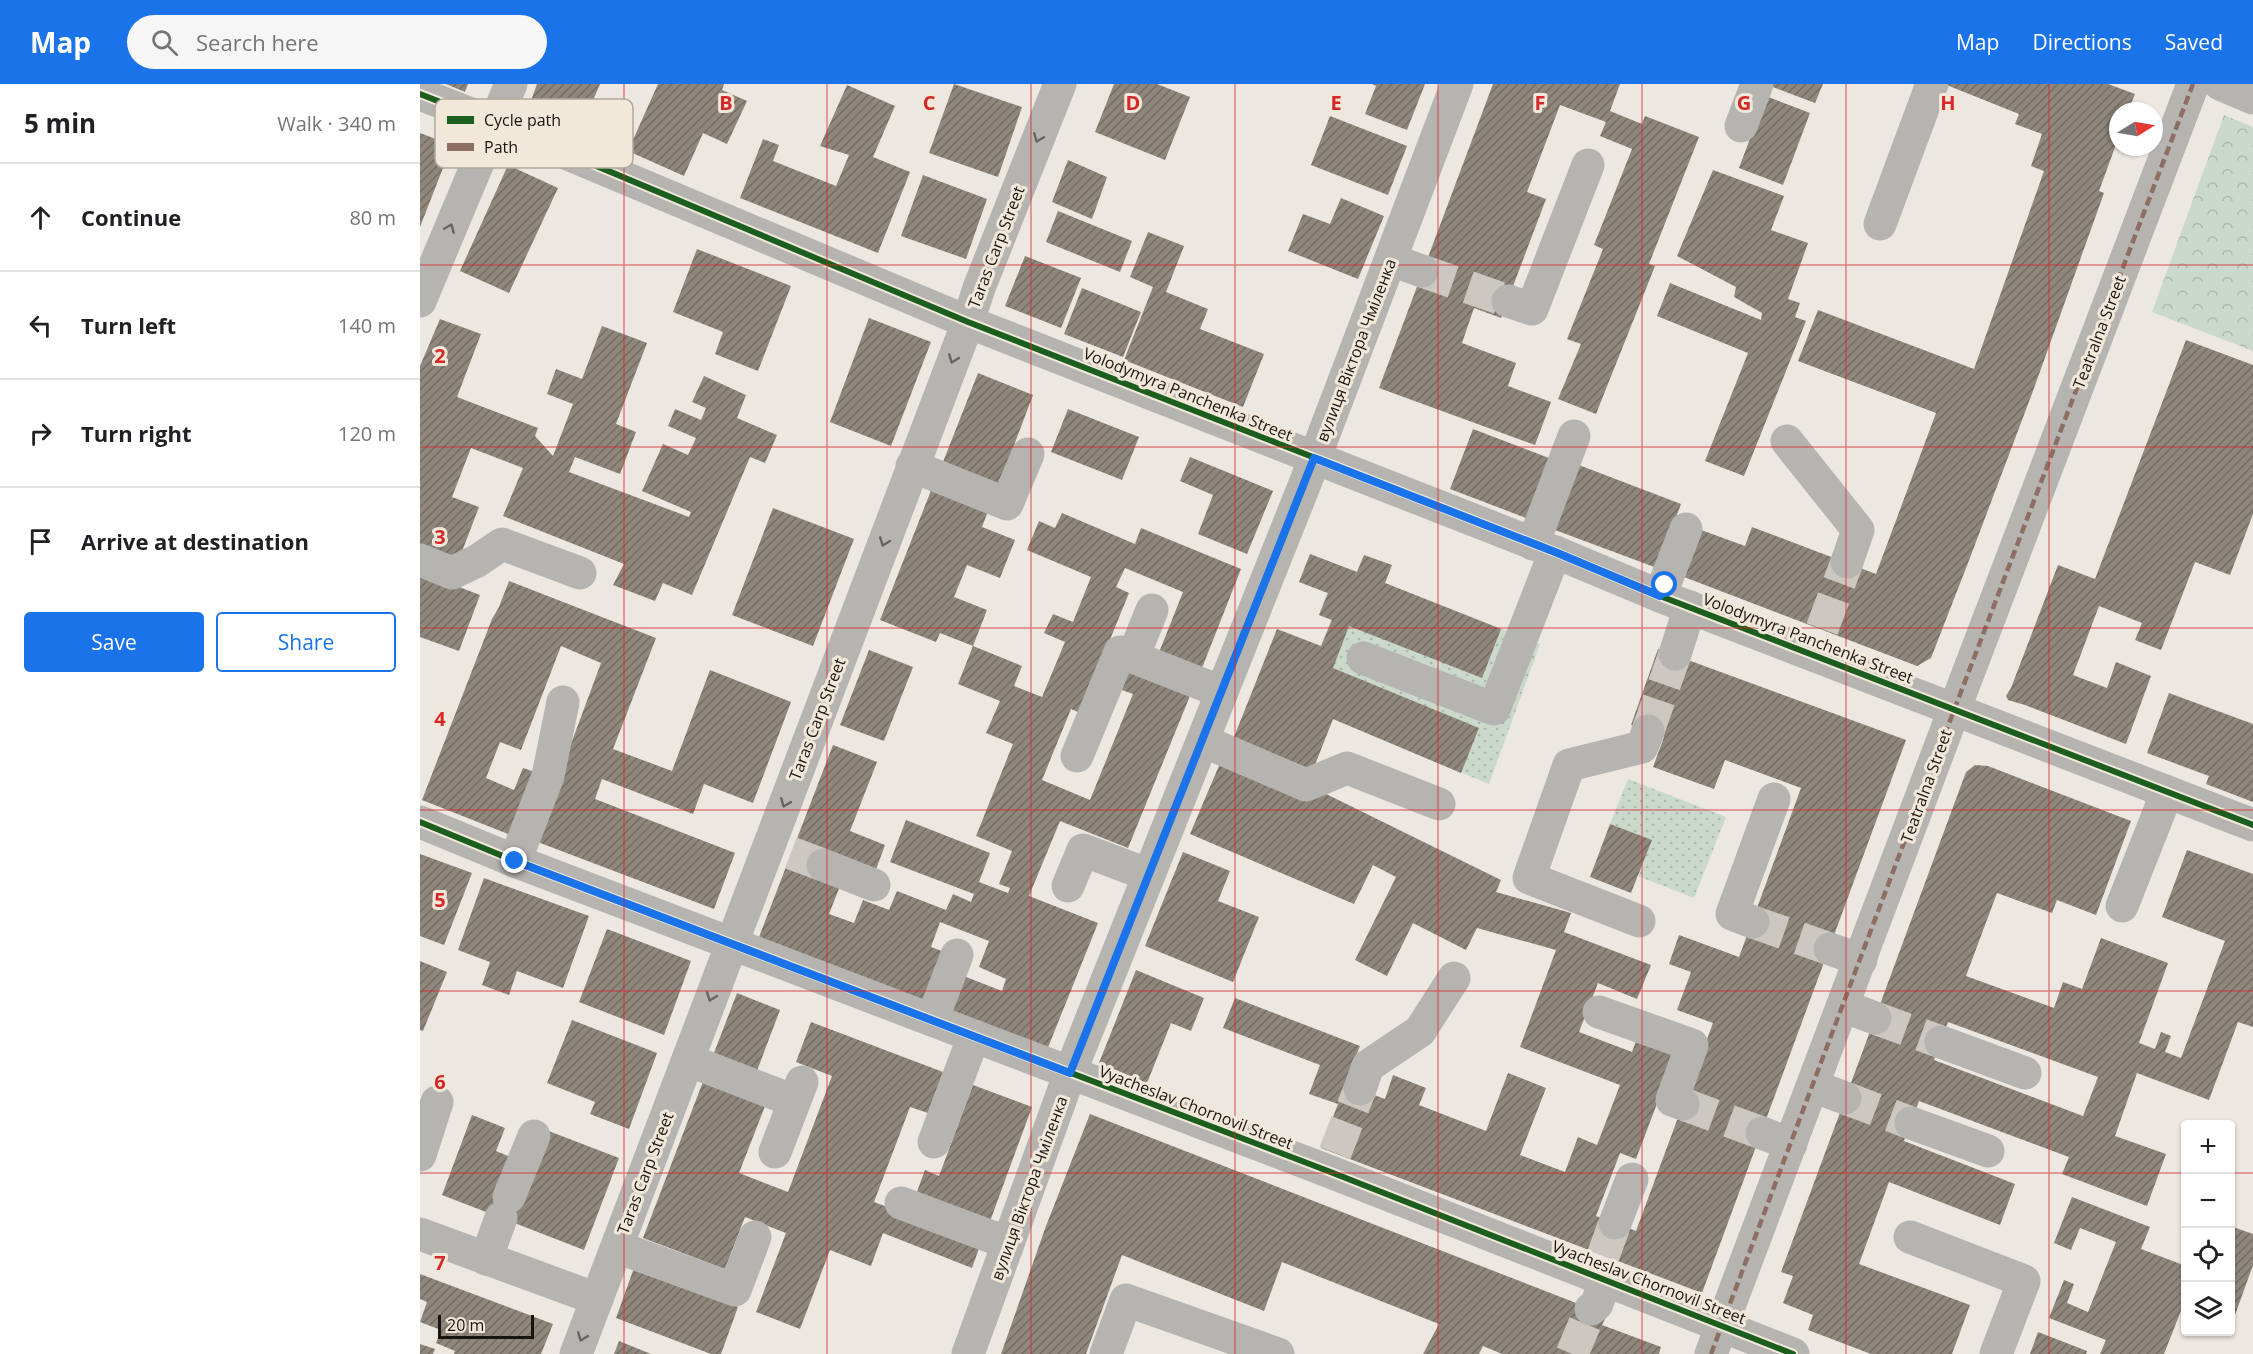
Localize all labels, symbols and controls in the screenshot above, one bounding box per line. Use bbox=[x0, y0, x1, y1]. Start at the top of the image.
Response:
search box bbox=[127, 15, 547, 69]
text: Map bbox=[30, 23, 91, 61]
icon: search bbox=[148, 26, 181, 59]
text: Search here bbox=[196, 27, 319, 57]
text: Map bbox=[1956, 28, 1999, 56]
text: Directions bbox=[2032, 28, 2132, 56]
text: Saved bbox=[2165, 28, 2223, 56]
text: B bbox=[719, 89, 733, 116]
text: C bbox=[923, 89, 936, 116]
text: D bbox=[1126, 89, 1140, 116]
text: E bbox=[1330, 89, 1342, 116]
text: F bbox=[1535, 89, 1545, 116]
text: G bbox=[1737, 89, 1751, 116]
text: H bbox=[1940, 89, 1956, 116]
legend bbox=[435, 99, 633, 168]
north arrow bbox=[2109, 102, 2163, 156]
text: 5 min bbox=[24, 105, 96, 141]
text: Cycle path bbox=[484, 109, 561, 131]
text: Walk · 340 m bbox=[277, 110, 396, 137]
one-way arrow bbox=[1033, 133, 1046, 143]
text: Path bbox=[484, 136, 518, 158]
street label: Taras Carp Street bbox=[963, 183, 1029, 311]
icon: ahead bbox=[24, 201, 57, 234]
text: Continue bbox=[81, 202, 181, 232]
text: 80 m bbox=[349, 204, 396, 231]
one-way arrow bbox=[443, 223, 455, 234]
street label: вулиця Віктора Чміленка bbox=[1311, 255, 1401, 445]
street label: Teatralna Street bbox=[2067, 272, 2131, 392]
icon: left bbox=[24, 309, 57, 342]
text: Turn left bbox=[81, 310, 176, 340]
text: 140 m bbox=[338, 312, 396, 339]
text: 2 bbox=[434, 342, 446, 369]
street label: Volodymyra Panchenka Street bbox=[1080, 342, 1296, 446]
one-way arrow bbox=[948, 353, 960, 364]
icon: right bbox=[24, 417, 57, 450]
text: Turn right bbox=[81, 418, 192, 448]
text: 120 m bbox=[338, 420, 396, 447]
text: 3 bbox=[434, 523, 446, 550]
icon: arrive bbox=[24, 525, 57, 558]
text: Arrive at destination bbox=[81, 526, 309, 556]
one-way arrow bbox=[878, 536, 891, 546]
route start bbox=[1651, 571, 1677, 597]
street label: Volodymyra Panchenka Street bbox=[1700, 588, 1917, 688]
button: Save bbox=[24, 612, 204, 672]
button: Share bbox=[216, 612, 396, 672]
street label: Taras Carp Street bbox=[784, 655, 850, 783]
text: 4 bbox=[434, 705, 446, 732]
street label: Teatralna Street bbox=[1895, 726, 1957, 846]
one-way arrow bbox=[780, 796, 792, 807]
route end bbox=[501, 847, 527, 873]
text: 5 bbox=[434, 886, 446, 913]
one-way arrow bbox=[705, 991, 718, 1002]
street label: Vyacheslav Chornovil Street bbox=[1096, 1060, 1296, 1154]
text: 6 bbox=[434, 1068, 446, 1095]
street label: вулиця Віктора Чміленка bbox=[985, 1093, 1073, 1283]
street label: Taras Carp Street bbox=[612, 1109, 678, 1237]
map controls bbox=[2181, 1120, 2235, 1336]
button: + bbox=[2181, 1120, 2235, 1174]
button: − bbox=[2181, 1174, 2235, 1228]
button: locate bbox=[2181, 1228, 2235, 1282]
street label: Vyacheslav Chornovil Street bbox=[1549, 1235, 1749, 1329]
text: 7 bbox=[434, 1249, 446, 1276]
button: layers bbox=[2181, 1282, 2235, 1336]
scale bar bbox=[438, 1312, 534, 1340]
text: 20 m bbox=[447, 1314, 484, 1336]
one-way arrow bbox=[577, 1331, 590, 1342]

